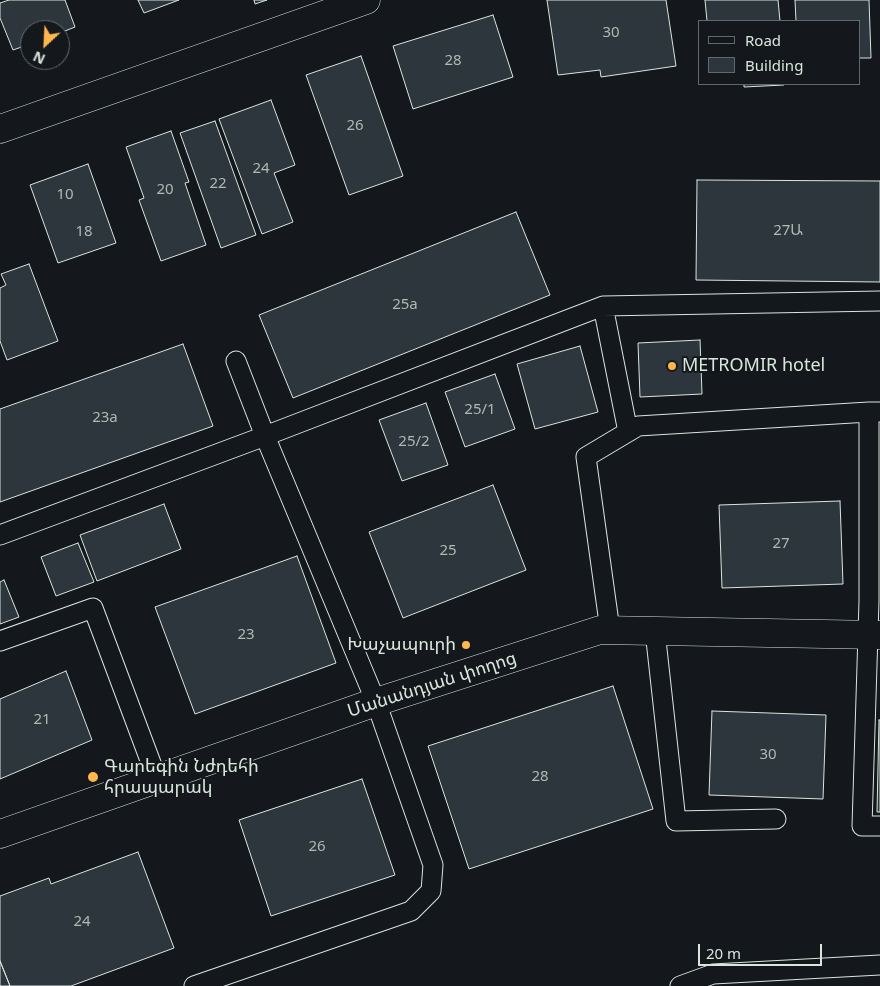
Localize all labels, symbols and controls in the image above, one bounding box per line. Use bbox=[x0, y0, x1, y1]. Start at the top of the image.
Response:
north arrow bbox=[20, 20, 70, 70]
legend bbox=[698, 20, 860, 85]
house number: 30 bbox=[602, 24, 620, 42]
text: Road bbox=[745, 30, 781, 50]
text: N bbox=[30, 47, 48, 69]
house number: 28 bbox=[444, 52, 462, 70]
text: Building bbox=[745, 55, 803, 75]
house number: 26 bbox=[346, 117, 364, 135]
house number: 24 bbox=[252, 160, 270, 178]
house number: 22 bbox=[209, 175, 227, 193]
house number: 20 bbox=[156, 181, 174, 199]
house number: 10 bbox=[56, 186, 74, 204]
house number: 27Ա bbox=[773, 222, 803, 240]
house number: 18 bbox=[75, 223, 93, 241]
house number: 25a bbox=[392, 296, 418, 314]
place label: METROMIR hotel bbox=[682, 355, 825, 377]
marker: METROMIR hotel bbox=[666, 360, 678, 372]
house number: 25/1 bbox=[464, 401, 496, 419]
house number: 23a bbox=[92, 409, 118, 427]
house number: 25/2 bbox=[398, 433, 430, 451]
house number: 27 bbox=[772, 535, 790, 553]
house number: 25 bbox=[439, 542, 457, 560]
house number: 23 bbox=[237, 626, 255, 644]
place label: Խաչապուրի bbox=[347, 634, 456, 656]
marker: Խաչապուրի bbox=[460, 639, 472, 651]
street label: Մանանդյան փողոց bbox=[345, 647, 519, 723]
house number: 21 bbox=[33, 711, 51, 729]
house number: 30 bbox=[759, 746, 777, 764]
place label: Գարեգին Նժդեհի հրապարակ bbox=[104, 756, 259, 799]
house number: 28 bbox=[531, 768, 549, 786]
marker: Գարեգին Նժդեհի հրապարակ bbox=[86, 770, 100, 784]
house number: 26 bbox=[308, 838, 326, 856]
house number: 24 bbox=[73, 913, 91, 931]
scale bar bbox=[700, 934, 824, 966]
text: 20 m bbox=[706, 943, 741, 963]

